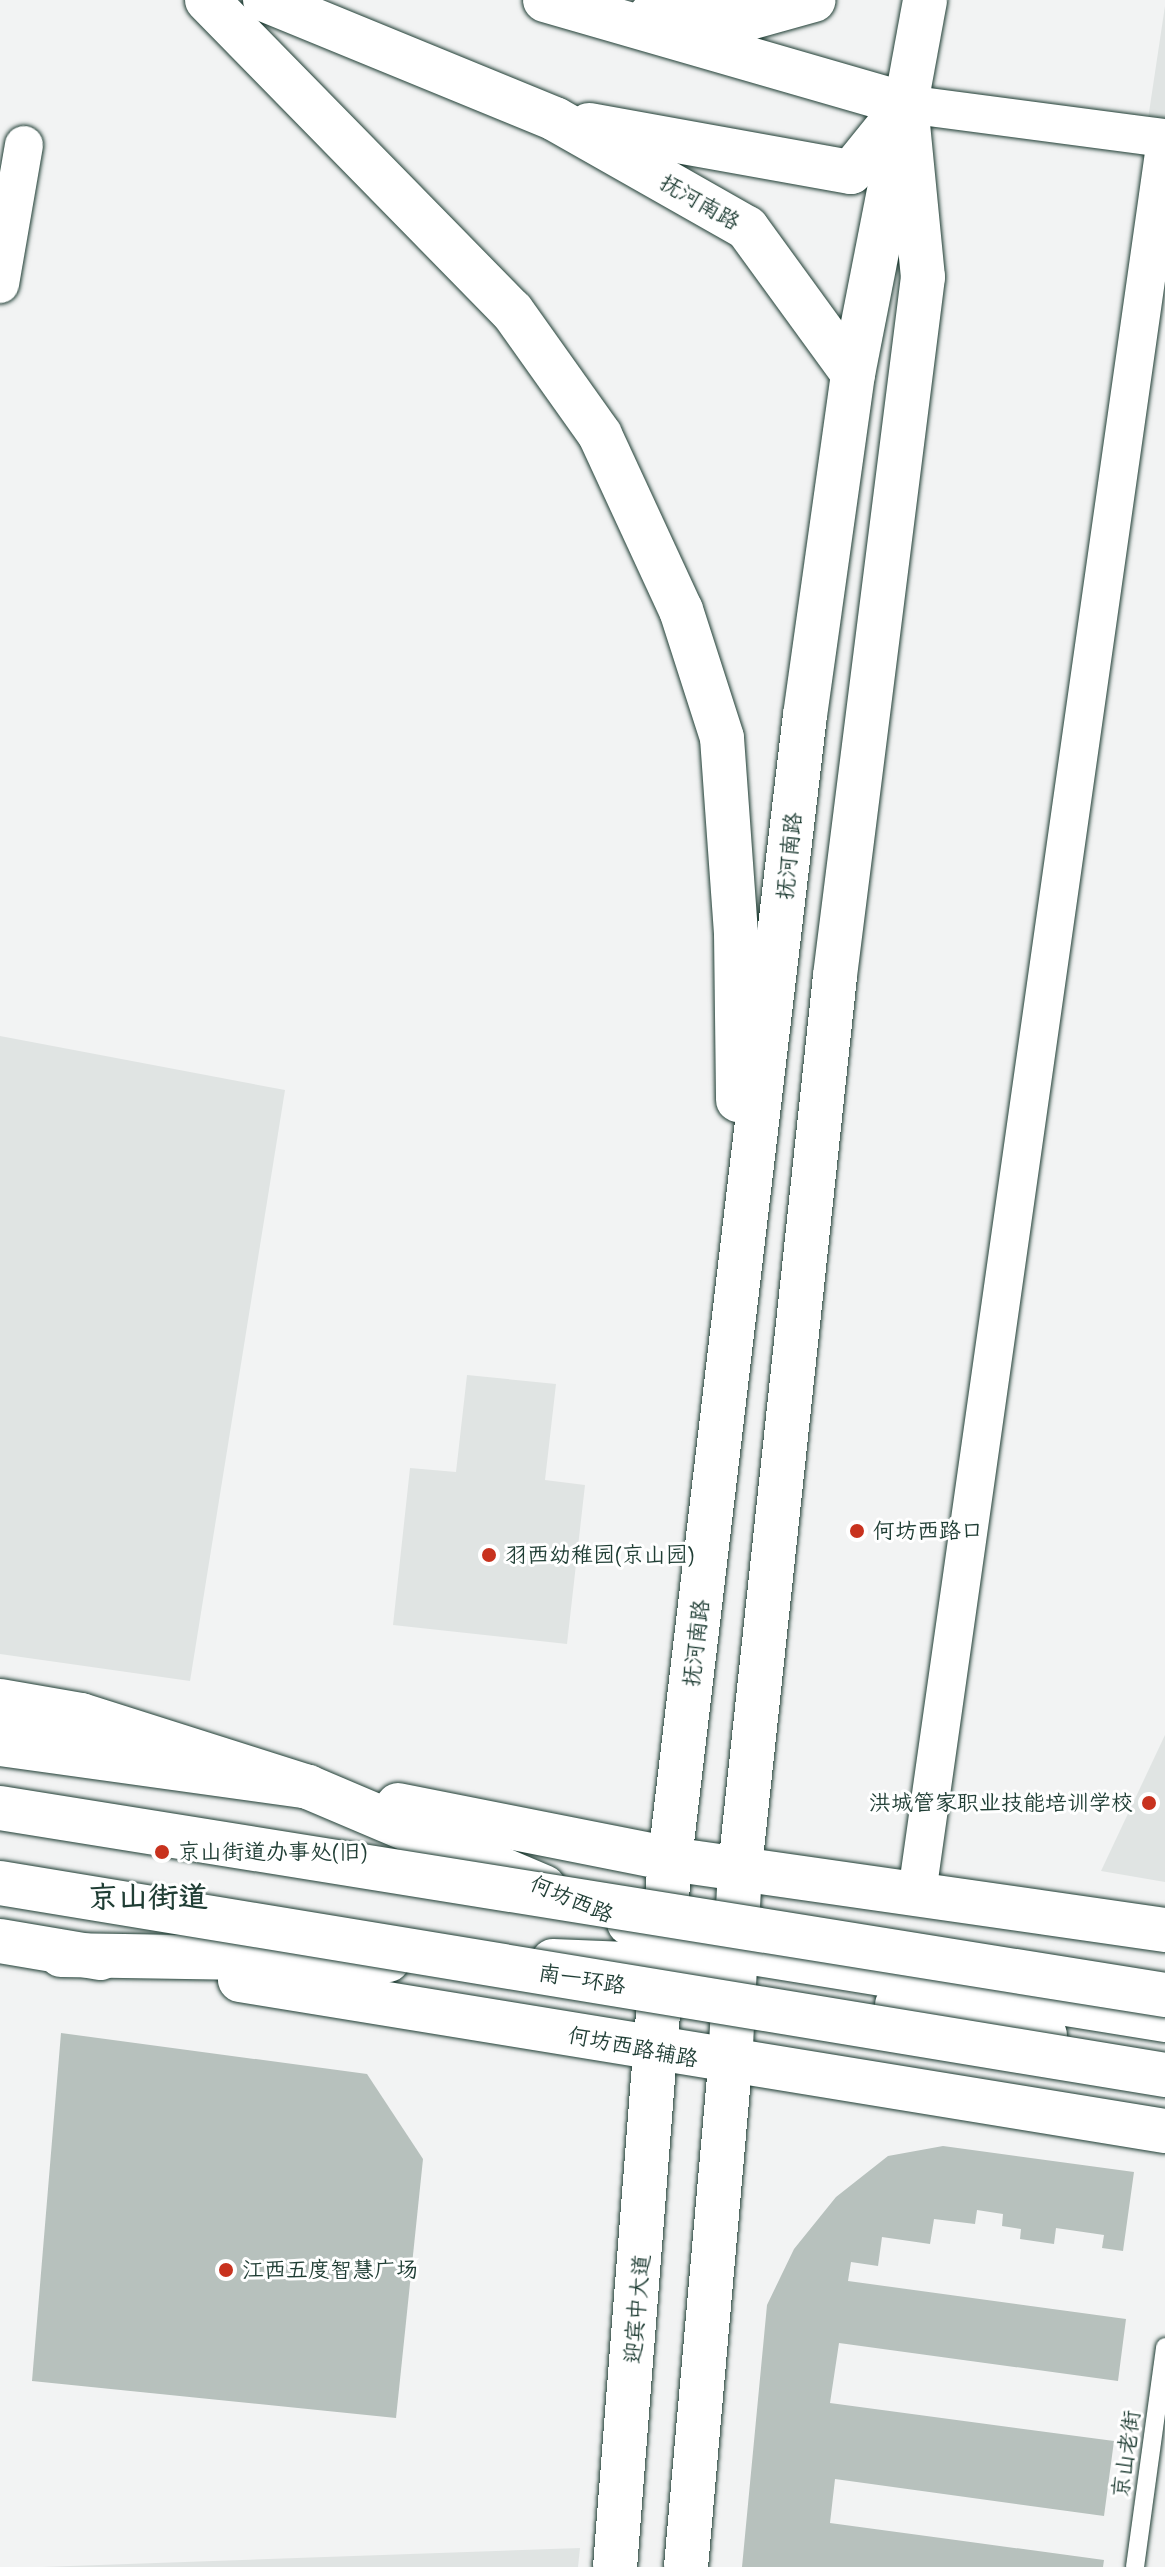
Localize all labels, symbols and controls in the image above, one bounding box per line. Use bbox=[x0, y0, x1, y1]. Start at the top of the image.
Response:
street label: 抚河南路 bbox=[655, 169, 745, 235]
street label: 抚河南路 bbox=[771, 811, 807, 901]
place label: 何坊西路口 bbox=[873, 1518, 983, 1544]
marker: 何坊西路口 bbox=[848, 1522, 866, 1540]
place label: 羽西幼稚园(京山园) bbox=[505, 1542, 694, 1568]
marker: 羽西幼稚园(京山园) bbox=[480, 1546, 498, 1564]
street label: 抚河南路 bbox=[678, 1598, 714, 1688]
place label: 洪城管家职业技能培训学校 bbox=[869, 1790, 1133, 1816]
marker: 洪城管家职业技能培训学校 bbox=[1140, 1794, 1158, 1812]
place label: 京山街道办事处(旧) bbox=[178, 1839, 367, 1865]
marker: 京山街道办事处(旧) bbox=[153, 1843, 171, 1861]
street label: 何坊西路 bbox=[526, 1870, 618, 1928]
district label: 京山街道 bbox=[88, 1878, 208, 1914]
street label: 南一环路 bbox=[536, 1959, 628, 1999]
street label: 何坊西路辅路 bbox=[566, 2021, 700, 2073]
street label: 迎宾中大道 bbox=[619, 2253, 655, 2365]
place label: 江西五度智慧广场 bbox=[242, 2257, 418, 2283]
marker: 江西五度智慧广场 bbox=[217, 2261, 235, 2279]
street label: 京山老街 bbox=[1107, 2409, 1145, 2499]

